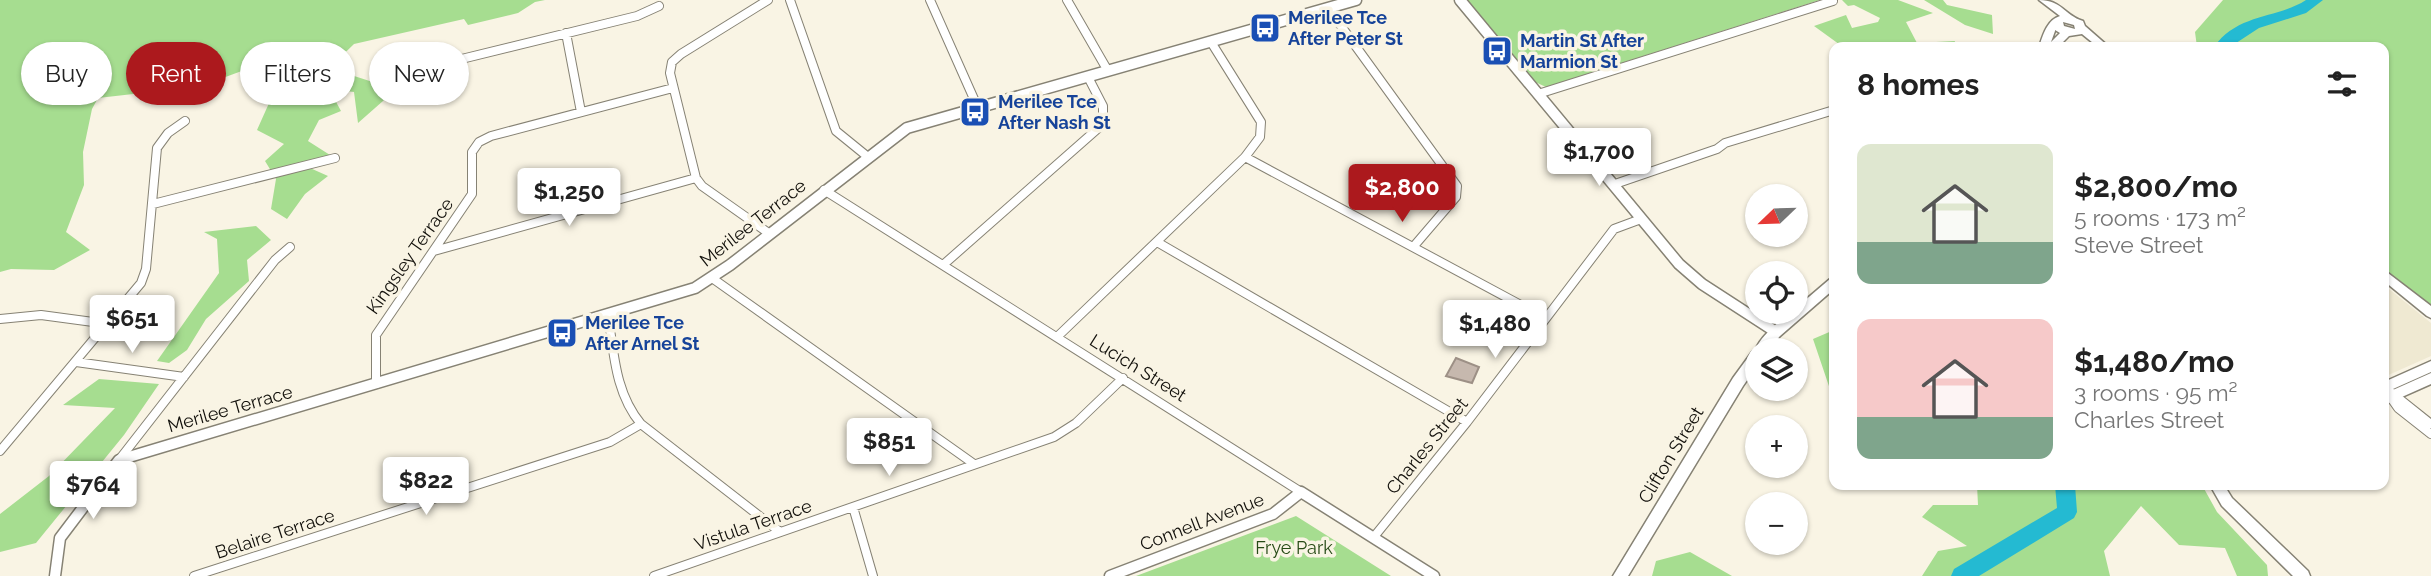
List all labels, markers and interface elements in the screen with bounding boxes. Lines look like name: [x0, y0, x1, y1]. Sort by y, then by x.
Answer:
place label: Merilee Tce After Peter St: [1288, 7, 1403, 49]
bus stop icon: Merilee Tce After Peter St: [1248, 11, 1282, 45]
place label: Martin St After Marmion St: [1520, 30, 1644, 72]
bus stop icon: Martin St After Marmion St: [1480, 34, 1514, 68]
chip: Buy: [21, 42, 112, 105]
chip: Rent: [126, 42, 226, 105]
chip: Filters: [240, 42, 355, 105]
chip: New: [369, 42, 469, 105]
icon: filters: [2323, 65, 2361, 103]
text: 8 homes: [1857, 67, 1979, 102]
place label: Merilee Tce After Nash St: [998, 91, 1111, 133]
bus stop icon: Merilee Tce After Nash St: [958, 95, 992, 129]
pin: $1,700: [1542, 128, 1656, 188]
text: $1,700: [1563, 137, 1635, 164]
pin: $2,800: [1345, 164, 1459, 224]
pin: $1,250: [512, 168, 626, 228]
text: $2,800/mo: [2074, 169, 2238, 204]
icon: home: [1913, 172, 1997, 256]
text: $2,800: [1364, 173, 1440, 200]
street label: Merilee Terrace: [695, 174, 810, 271]
text: $1,250: [533, 177, 605, 204]
north arrow: [1745, 184, 1808, 247]
map controls: [1745, 184, 1808, 555]
street label: Kingsley Terrace: [362, 193, 458, 318]
text: 5 rooms · 173 m²: [2074, 204, 2246, 231]
text: Steve Street: [2074, 231, 2203, 258]
button: locate: [1745, 261, 1808, 324]
pin: $651: [91, 296, 173, 355]
pin: $1,480: [1438, 300, 1552, 360]
text: $651: [106, 304, 158, 331]
text: $1,480: [1459, 309, 1531, 336]
place label: Merilee Tce After Arnel St: [585, 312, 699, 354]
bus stop icon: Merilee Tce After Arnel St: [545, 316, 579, 350]
street label: Lucich Street: [1086, 330, 1190, 406]
button: layers: [1745, 338, 1808, 401]
text: $1,480/mo: [2074, 344, 2234, 379]
icon: home: [1913, 347, 1997, 431]
text: 3 rooms · 95 m²: [2074, 379, 2237, 406]
street label: Merilee Terrace: [165, 381, 295, 436]
street label: Charles Street: [1381, 393, 1472, 498]
street label: Clifton Street: [1634, 403, 1708, 507]
text: Charles Street: [2074, 406, 2224, 433]
button: +: [1745, 415, 1808, 478]
pin: $851: [848, 419, 930, 478]
text: $851: [863, 427, 915, 454]
pin: $822: [385, 458, 467, 517]
pin: $764: [52, 462, 134, 521]
text: $822: [399, 466, 453, 493]
text: $764: [66, 470, 120, 497]
street label: Connell Avenue: [1137, 488, 1267, 555]
button: −: [1745, 492, 1808, 555]
street label: Vistula Terrace: [691, 494, 815, 554]
street label: Belaire Terrace: [213, 504, 338, 563]
park label: Frye Park: [1255, 537, 1333, 558]

